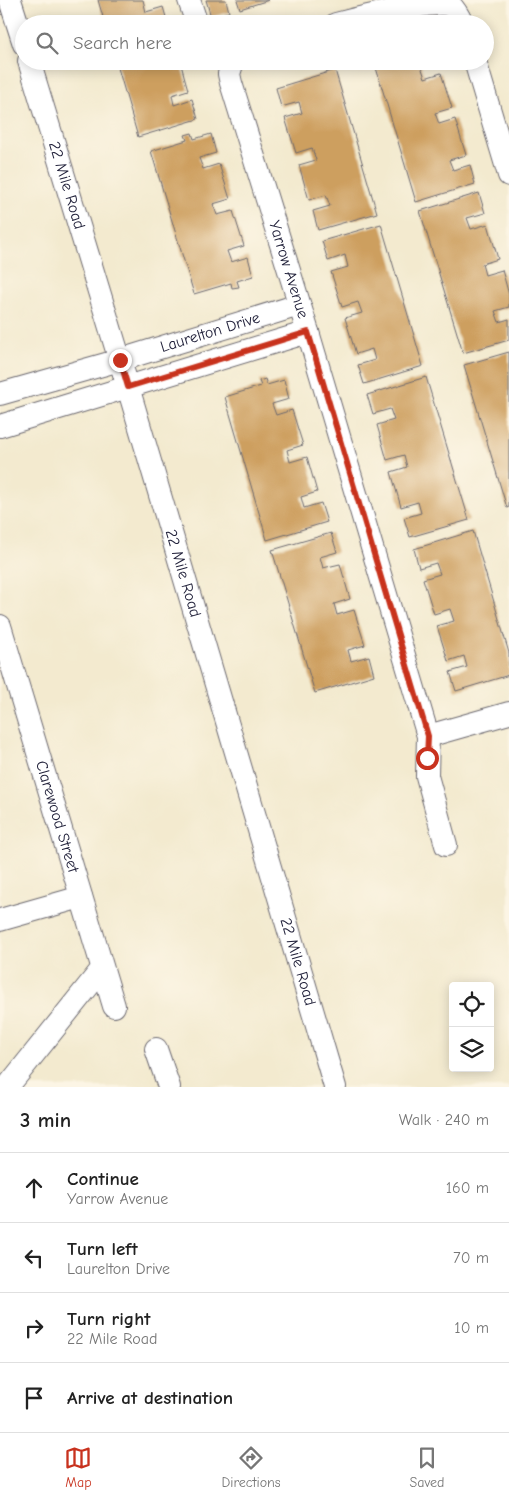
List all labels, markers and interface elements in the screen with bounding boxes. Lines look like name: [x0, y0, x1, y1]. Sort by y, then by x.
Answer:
search box: [15, 15, 494, 70]
icon: search: [33, 29, 61, 57]
text: Search here: [73, 32, 172, 54]
street label: 22 Mile Road: [45, 139, 89, 231]
street label: Yarrow Avenue: [265, 218, 312, 321]
street label: Laurelton Drive: [158, 309, 262, 356]
route end: [109, 349, 132, 372]
street label: 22 Mile Road: [162, 527, 205, 619]
route start: [416, 747, 439, 770]
street label: Clarewood Street: [32, 759, 83, 875]
street label: 22 Mile Road: [276, 916, 319, 1008]
map controls: [449, 982, 494, 1072]
button: locate: [449, 982, 494, 1027]
button: layers: [449, 1027, 494, 1072]
text: 3 min: [20, 1108, 71, 1132]
text: Walk · 240 m: [399, 1111, 489, 1129]
text: Continue: [67, 1168, 139, 1190]
icon: ahead: [20, 1174, 48, 1202]
text: 160 m: [446, 1179, 489, 1197]
text: Yarrow Avenue: [67, 1190, 168, 1208]
text: Turn left: [67, 1238, 138, 1260]
icon: left: [20, 1244, 48, 1272]
text: 70 m: [453, 1249, 489, 1267]
text: Laurelton Drive: [67, 1260, 170, 1278]
text: Turn right: [67, 1308, 151, 1330]
icon: right: [20, 1314, 48, 1342]
text: 10 m: [454, 1319, 489, 1337]
text: 22 Mile Road: [67, 1330, 158, 1348]
icon: arrive: [20, 1384, 48, 1412]
text: Arrive at destination: [67, 1387, 233, 1409]
tab: Map: [64, 1444, 92, 1491]
tab: Directions: [221, 1444, 281, 1491]
tab: Saved: [410, 1444, 445, 1491]

